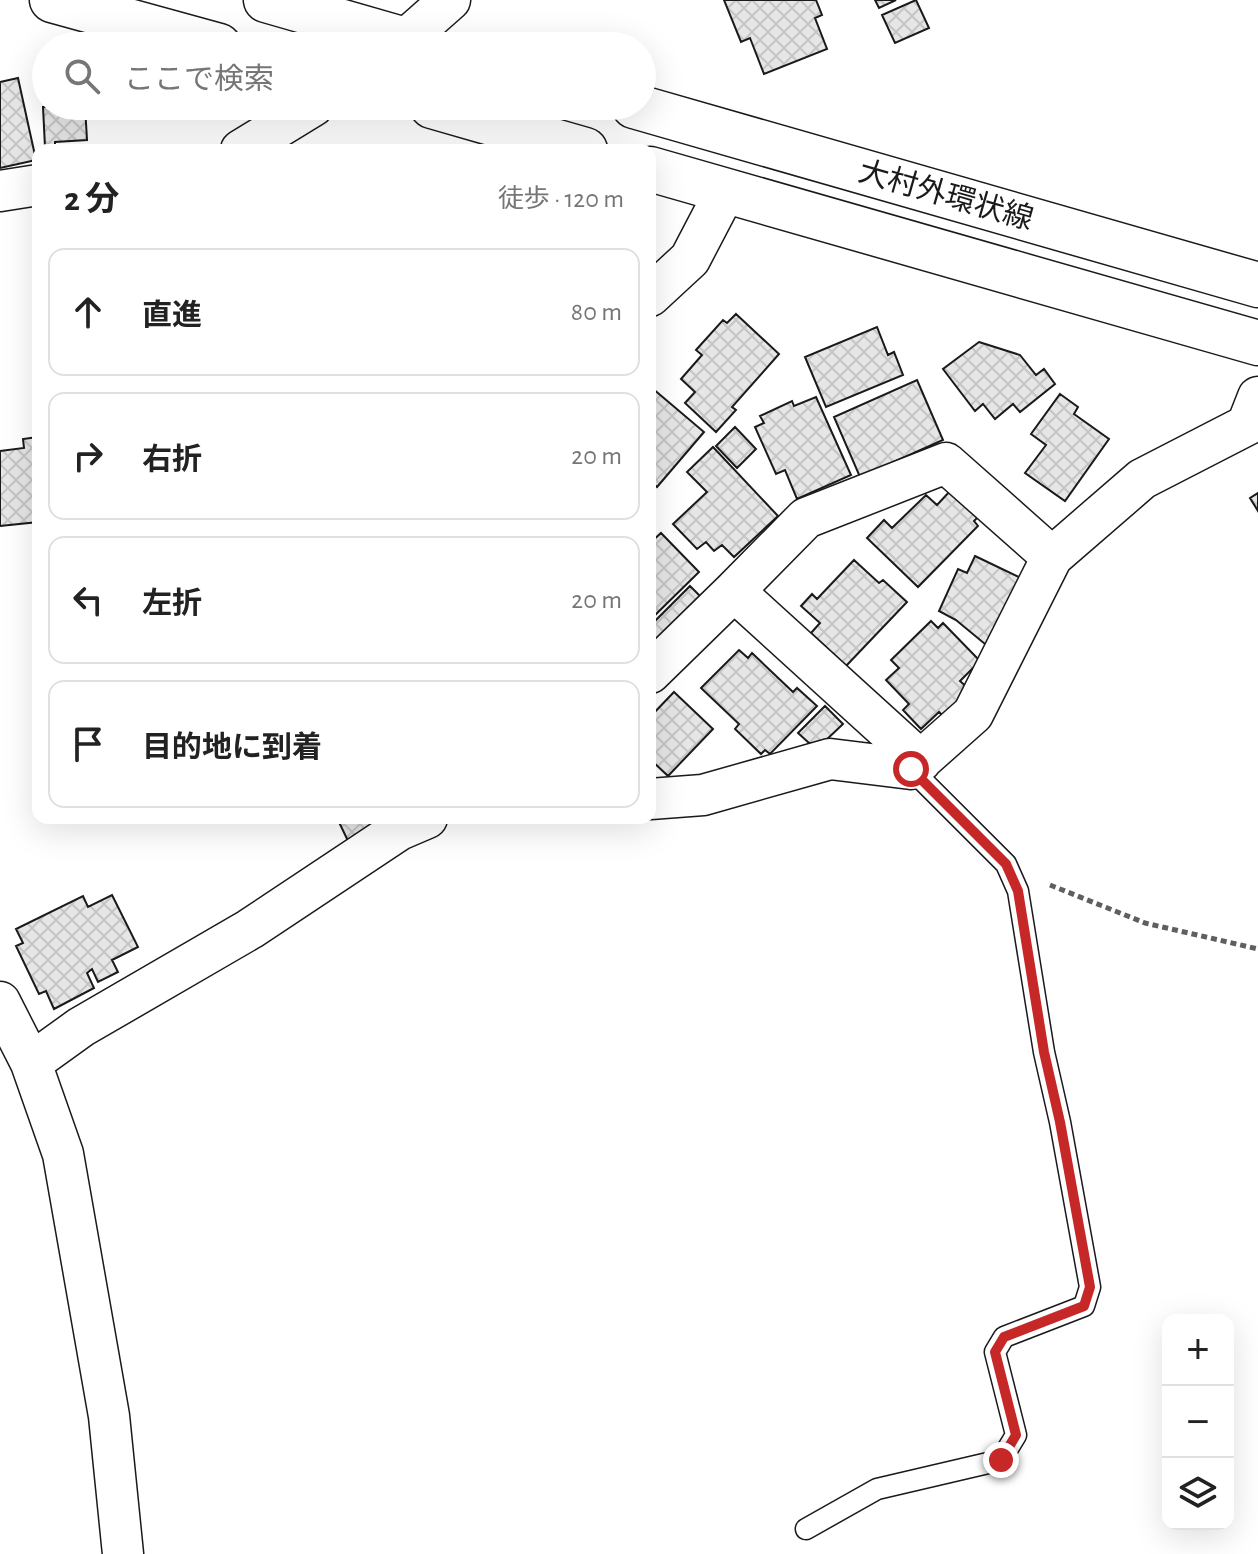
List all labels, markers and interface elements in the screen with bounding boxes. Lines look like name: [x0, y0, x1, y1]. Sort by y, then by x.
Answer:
search box: [32, 32, 656, 120]
icon: search: [60, 54, 104, 98]
text: ここで検索: [124, 65, 274, 95]
street label: 大村外環状線: [855, 155, 1037, 235]
text: 2 分: [64, 183, 119, 217]
text: 徒歩 · 120 m: [498, 186, 624, 212]
icon: ahead: [66, 290, 110, 334]
text: 80 m: [571, 299, 622, 325]
text: 直進: [142, 301, 202, 331]
icon: right: [66, 434, 110, 478]
text: 20 m: [571, 443, 622, 469]
text: 右折: [142, 445, 202, 475]
icon: left: [66, 578, 110, 622]
text: 20 m: [571, 587, 622, 613]
text: 左折: [142, 589, 202, 619]
icon: arrive: [66, 722, 110, 766]
text: 目的地に到着: [142, 733, 322, 763]
route start: [893, 751, 929, 787]
map controls: [1162, 1314, 1234, 1530]
button: +: [1162, 1314, 1234, 1386]
button: −: [1162, 1386, 1234, 1458]
route end: [983, 1442, 1019, 1478]
button: layers: [1162, 1458, 1234, 1530]

